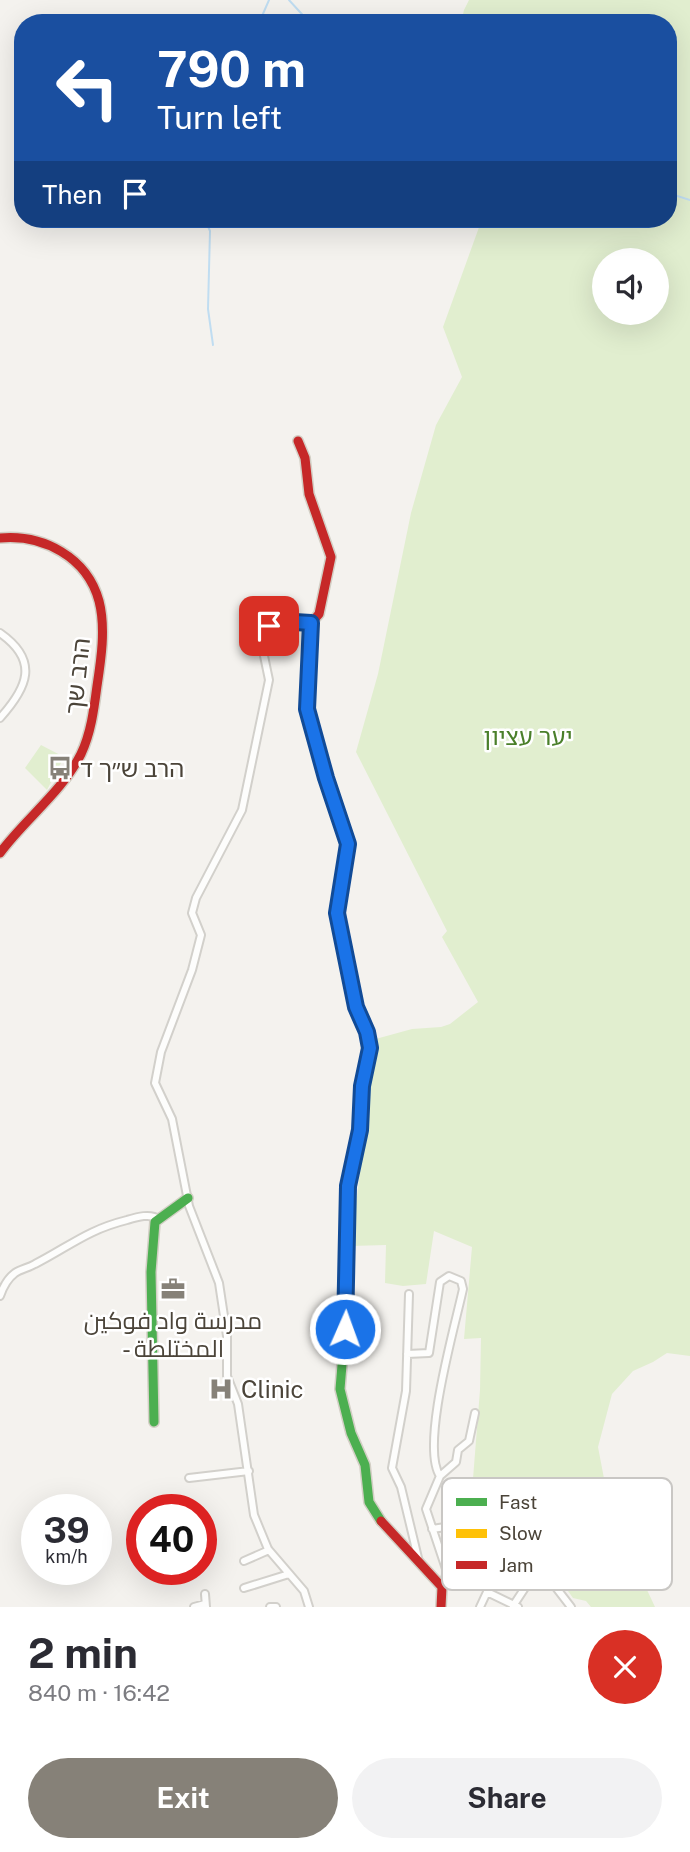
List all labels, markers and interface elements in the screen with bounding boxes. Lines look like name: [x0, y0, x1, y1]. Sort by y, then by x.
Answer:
text: 790 m: [157, 40, 306, 98]
icon: left: [42, 42, 133, 133]
text: Turn left: [157, 99, 282, 136]
icon: arrive: [116, 175, 154, 213]
text: Then: [42, 179, 102, 210]
map controls: [592, 248, 669, 325]
button: sound: [592, 248, 669, 325]
pin: [239, 596, 299, 656]
icon: arrive: [250, 607, 288, 645]
street label: הרב שך: [59, 636, 95, 716]
park label: יער עציון: [484, 722, 573, 750]
bus stop icon: הרב ש״ך ד: [46, 754, 74, 782]
place label: הרב ש״ך ד: [80, 754, 184, 782]
office icon: مدرسة واد فوكين - المختلطة: [159, 1275, 187, 1303]
position arrow: [308, 1292, 382, 1366]
place label: مدرسة واد فوكين - المختلطة: [84, 1306, 262, 1362]
hospital icon: Clinic: [207, 1375, 235, 1403]
place label: Clinic: [241, 1375, 304, 1403]
legend: [442, 1478, 672, 1590]
text: Fast: [499, 1491, 537, 1513]
speed limit sign: 40: [126, 1494, 217, 1585]
text: 39: [43, 1510, 90, 1551]
text: Slow: [499, 1522, 543, 1544]
text: km/h: [45, 1546, 88, 1567]
text: Jam: [499, 1554, 533, 1576]
text: 2 min: [28, 1628, 138, 1677]
button: close: [588, 1630, 662, 1704]
text: 840 m · 16:42: [28, 1679, 170, 1706]
button: Exit: [28, 1758, 338, 1838]
button: Share: [352, 1758, 662, 1838]

